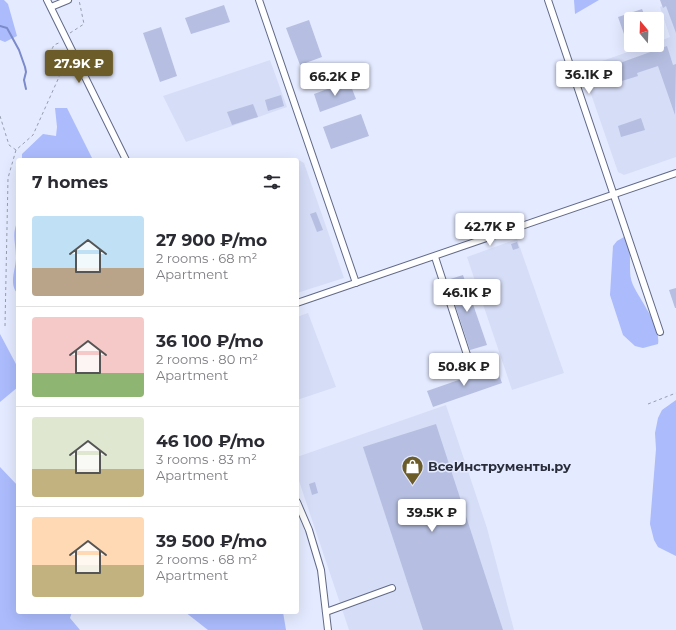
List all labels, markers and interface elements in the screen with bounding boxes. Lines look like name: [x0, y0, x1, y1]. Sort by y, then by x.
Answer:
north arrow: [624, 12, 664, 52]
map controls: [624, 12, 664, 52]
pin: 27.9K ₽: [42, 50, 116, 84]
text: 27.9K ₽: [54, 55, 104, 71]
pin: 36.1K ₽: [552, 61, 626, 95]
pin: 66.2K ₽: [298, 63, 372, 97]
text: 36.1K ₽: [565, 66, 613, 82]
text: 66.2K ₽: [309, 68, 361, 84]
icon: filters: [261, 171, 283, 193]
text: 7 homes: [32, 172, 108, 192]
pin: 42.7K ₽: [453, 213, 527, 247]
text: 42.7K ₽: [464, 218, 516, 234]
text: 27 900 ₽/mo: [156, 230, 267, 250]
icon: home: [64, 232, 112, 280]
text: 2 rooms · 68 m²: [156, 250, 257, 266]
text: Apartment: [156, 266, 228, 282]
pin: 46.1K ₽: [430, 279, 504, 313]
text: 46.1K ₽: [442, 284, 492, 300]
text: 36 100 ₽/mo: [156, 331, 263, 351]
icon: home: [64, 333, 112, 381]
text: 2 rooms · 80 m²: [156, 351, 258, 367]
pin: 50.8K ₽: [427, 353, 501, 387]
text: 50.8K ₽: [438, 358, 490, 374]
text: Apartment: [156, 367, 228, 383]
text: 46 100 ₽/mo: [156, 431, 265, 451]
icon: home: [64, 433, 112, 481]
text: 3 rooms · 83 m²: [156, 451, 257, 467]
shop icon: ВсеИнструменты.ру: [400, 453, 426, 486]
place label: ВсеИнструменты.ру: [428, 458, 571, 474]
text: Apartment: [156, 467, 228, 483]
pin: 39.5K ₽: [395, 499, 469, 533]
text: 39.5K ₽: [407, 504, 457, 520]
text: 39 500 ₽/mo: [156, 531, 267, 551]
icon: home: [64, 533, 112, 581]
text: 2 rooms · 68 m²: [156, 551, 257, 567]
text: Apartment: [156, 567, 228, 583]

